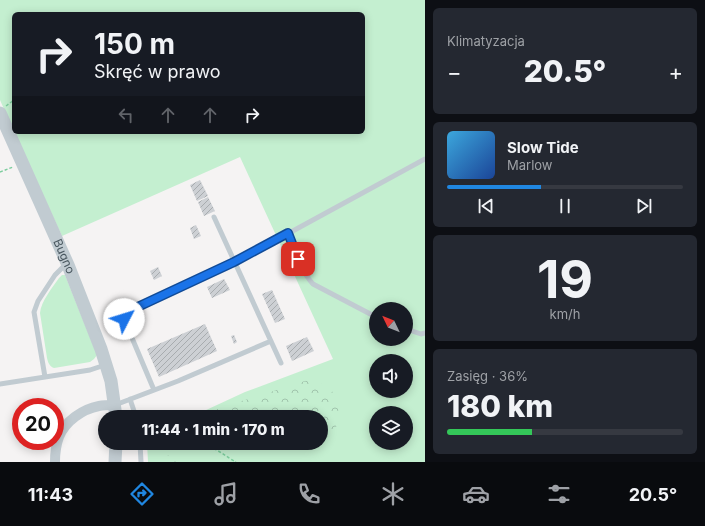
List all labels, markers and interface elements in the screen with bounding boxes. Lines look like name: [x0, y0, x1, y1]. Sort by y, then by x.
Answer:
text: 150 m: [94, 27, 175, 61]
icon: right: [28, 28, 80, 80]
text: Klimatyzacja: [447, 33, 525, 49]
text: 20.5°: [524, 53, 606, 89]
text: −: [447, 59, 462, 85]
text: +: [668, 59, 683, 85]
text: Skręć w prawo: [94, 61, 221, 82]
icon: left: [115, 104, 137, 126]
icon: ahead: [157, 104, 179, 126]
icon: ahead: [199, 104, 221, 126]
icon: right: [241, 104, 263, 126]
text: Slow Tide: [507, 138, 579, 157]
text: Marlow: [507, 157, 553, 173]
icon: previous: [475, 195, 497, 217]
icon: pause: [554, 195, 576, 217]
icon: next: [633, 195, 655, 217]
street label: Bugno: [50, 236, 79, 276]
pin: [281, 242, 315, 276]
icon: arrive: [287, 248, 309, 270]
text: 19: [537, 248, 593, 311]
position arrow: [103, 298, 145, 340]
north arrow: [369, 302, 413, 346]
map controls: [369, 302, 413, 450]
text: km/h: [550, 306, 580, 322]
button: sound: [369, 354, 413, 398]
text: Zasięg · 36%: [447, 368, 528, 384]
text: 180 km: [447, 388, 553, 424]
speed limit sign: 20: [12, 398, 64, 450]
button: layers: [369, 406, 413, 450]
text: 11:44 · 1 min · 170 m: [141, 420, 285, 439]
icon: directions: [128, 480, 156, 508]
icon: music: [212, 480, 240, 508]
icon: phone: [295, 480, 323, 508]
icon: climate: [379, 480, 407, 508]
icon: car: [462, 480, 490, 508]
icon: filters: [545, 480, 573, 508]
text: 11:43: [28, 484, 73, 505]
text: 20.5°: [629, 484, 677, 505]

